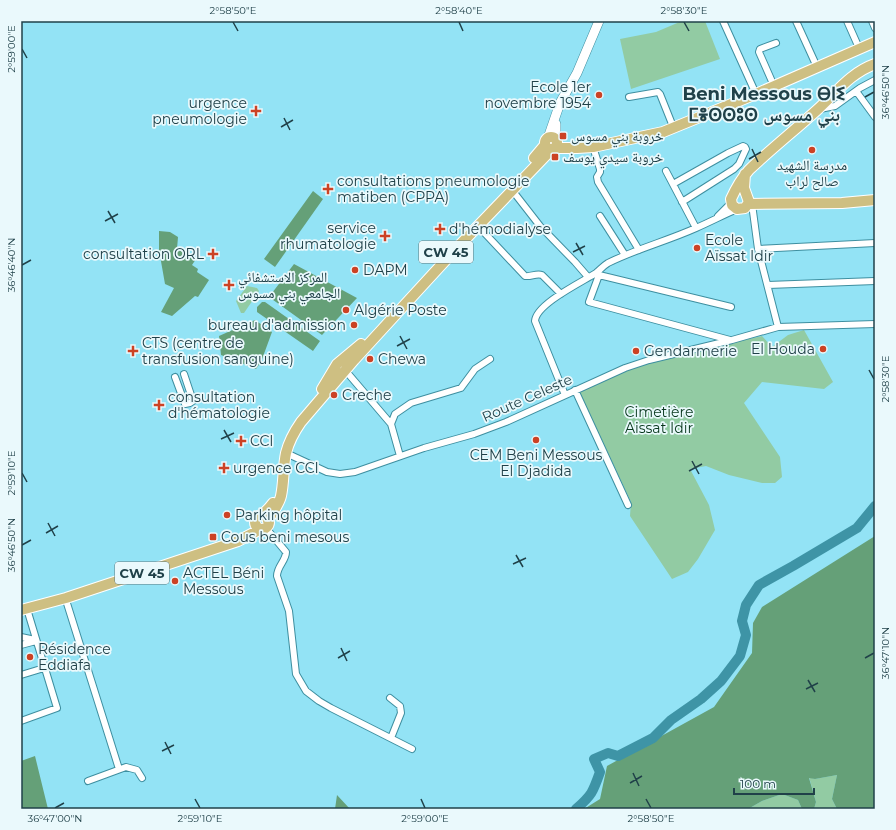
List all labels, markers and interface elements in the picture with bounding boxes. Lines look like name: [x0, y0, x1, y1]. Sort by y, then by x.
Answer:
text: 2°58'50"E: [210, 4, 257, 17]
text: 2°58'40"E: [435, 4, 483, 17]
text: 2°58'30"E: [661, 4, 708, 17]
text: 2°59'00"E: [5, 25, 18, 73]
text: 36°46'50"N: [879, 65, 892, 119]
place label: Ecole 1er novembre 1954: [484, 78, 592, 112]
district label: Beni Messous ⴱⵏⵉ ⵎⴻⵙⵙⵓⵙ بني مسوس: [682, 83, 846, 129]
marker: Ecole 1er novembre 1954: [594, 90, 604, 100]
place label: urgence pneumologie: [152, 94, 247, 128]
marker: urgence pneumologie: [250, 105, 262, 117]
place label: خروبة بني مسوس: [571, 127, 664, 148]
marker: خروبة بني مسوس: [558, 131, 568, 141]
marker: مدرسة الشهيد صالح لراب: [807, 145, 817, 155]
place label: خروبة سيدي يوسف: [563, 148, 663, 169]
marker: خروبة سيدي يوسف: [550, 152, 560, 162]
place label: مدرسة الشهيد صالح لراب: [777, 156, 847, 191]
place label: consultations pneumologie matiben (CPPA): [337, 172, 530, 206]
marker: consultations pneumologie matiben (CPPA): [322, 183, 334, 195]
place label: service rhumatologie: [280, 219, 376, 253]
place label: d'hémodialyse: [449, 220, 551, 238]
marker: d'hémodialyse: [434, 223, 446, 235]
marker: service rhumatologie: [379, 230, 391, 242]
place label: Ecole Aïssat Idir: [705, 231, 774, 265]
text: 36°46'40"N: [5, 238, 18, 292]
road number: CW 45: [419, 241, 473, 263]
marker: Ecole Aïssat Idir: [692, 243, 702, 253]
place label: consultation ORL: [83, 245, 205, 263]
marker: consultation ORL: [207, 248, 219, 260]
place label: DAPM: [363, 261, 408, 279]
marker: DAPM: [350, 265, 360, 275]
place label: المركز الاستشفائي الجامعي بني مسوس: [238, 268, 340, 305]
marker: المركز الاستشفائي الجامعي بني مسوس: [223, 279, 235, 291]
place label: Algérie Poste: [354, 301, 447, 319]
marker: Algérie Poste: [341, 305, 351, 315]
place label: bureau d'admission: [208, 316, 346, 334]
marker: bureau d'admission: [349, 320, 359, 330]
place label: CTS (centre de transfusion sanguine): [142, 334, 294, 368]
place label: El Houda: [751, 340, 815, 358]
place label: Gendarmerie: [644, 342, 737, 360]
marker: El Houda: [818, 344, 828, 354]
marker: CTS (centre de transfusion sanguine): [127, 345, 139, 357]
marker: Gendarmerie: [631, 346, 641, 356]
place label: Chewa: [378, 350, 426, 368]
marker: Chewa: [365, 354, 375, 364]
text: 2°58'30"E: [879, 355, 892, 402]
street label: Route Celeste: [479, 370, 575, 426]
place label: Creche: [342, 386, 392, 404]
place label: consultation d'hématologie: [168, 388, 270, 422]
marker: Creche: [329, 390, 339, 400]
marker: consultation d'hématologie: [153, 399, 165, 411]
park label: Cimetière Aissat Idir: [625, 403, 693, 437]
place label: CCI: [250, 432, 274, 450]
marker: CCI: [235, 435, 247, 447]
marker: CEM Beni Messous El Djadida: [531, 435, 541, 445]
place label: CEM Beni Messous El Djadida: [470, 446, 603, 480]
text: 2°59'10"E: [5, 450, 18, 496]
place label: urgence CCI: [233, 459, 319, 477]
marker: urgence CCI: [218, 462, 230, 474]
place label: Parking hôpital: [235, 506, 342, 524]
marker: Parking hôpital: [222, 510, 232, 520]
text: 36°46'50"N: [5, 518, 18, 572]
place label: Cous beni mesous: [221, 528, 349, 546]
marker: Cous beni mesous: [208, 532, 218, 542]
road number: CW 45: [115, 562, 169, 584]
place label: ACTEL Béni Messous: [183, 564, 264, 598]
marker: ACTEL Béni Messous: [170, 576, 180, 586]
text: 36°47'10"N: [879, 627, 892, 679]
place label: Résidence Eddiafa: [38, 640, 111, 674]
marker: Résidence Eddiafa: [25, 652, 35, 662]
scale bar: [734, 770, 814, 796]
text: 100 m: [740, 776, 776, 791]
text: 36°47'00"N: [28, 812, 82, 825]
text: 2°59'10"E: [178, 812, 223, 825]
text: 2°59'00"E: [401, 812, 449, 825]
text: 2°58'50"E: [628, 812, 675, 825]

